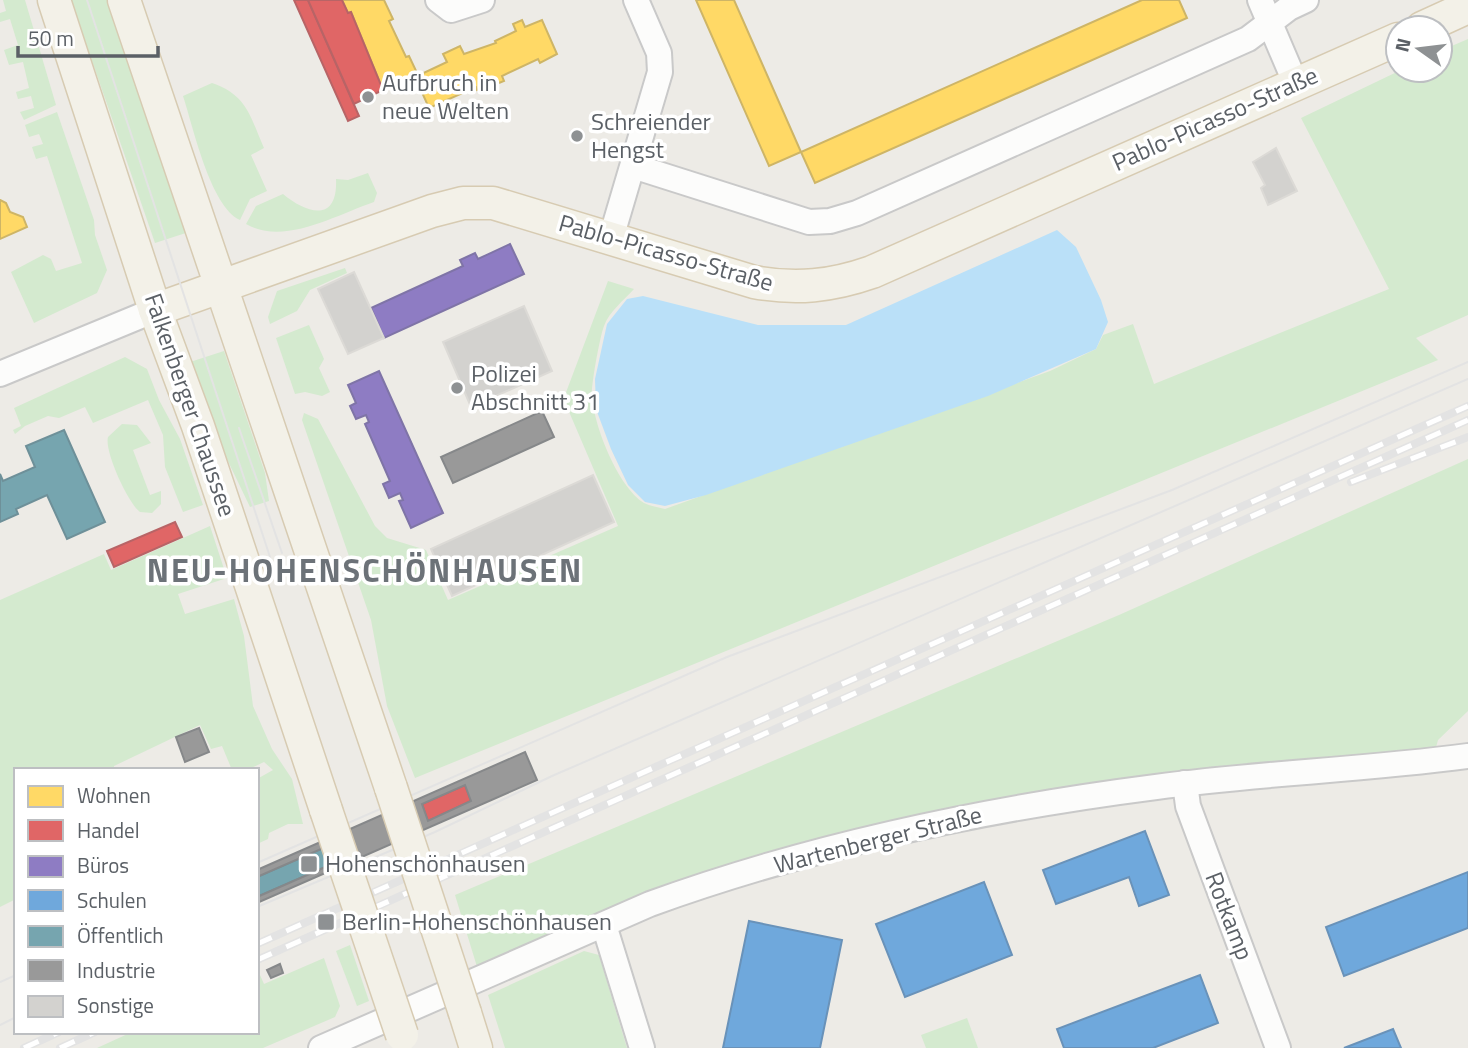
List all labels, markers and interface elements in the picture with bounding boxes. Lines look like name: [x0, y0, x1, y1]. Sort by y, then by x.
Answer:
scale bar: [18, 14, 158, 58]
north arrow: [1384, 14, 1454, 84]
text: 50 m: [28, 22, 74, 54]
text: N: [1386, 35, 1418, 55]
street label: Pablo-Picasso-Straße: [1106, 57, 1323, 180]
place label: Aufbruch in neue Welten: [382, 64, 509, 128]
marker: Aufbruch in neue Welten: [360, 89, 376, 105]
place label: Schreiender Hengst: [591, 103, 711, 167]
marker: Schreiender Hengst: [569, 128, 585, 144]
street label: Pablo-Picasso-Straße: [555, 204, 778, 300]
street label: Falkenberger Chaussee: [136, 288, 246, 521]
place label: Polizei Abschnitt 31: [471, 355, 600, 419]
marker: Polizei Abschnitt 31: [449, 380, 465, 396]
district label: NEU-HOHENSCHÖNHAUSEN: [147, 546, 583, 594]
legend: [14, 768, 259, 1034]
text: Wohnen: [77, 779, 151, 811]
street label: Wartenberger Straße: [770, 796, 985, 882]
text: Handel: [77, 814, 140, 846]
place label: Hohenschönhausen: [325, 845, 526, 881]
text: Büros: [77, 849, 129, 881]
marker: Hohenschönhausen: [299, 854, 319, 874]
street label: Rotkamp: [1197, 866, 1263, 965]
text: Schulen: [77, 884, 147, 916]
place label: Berlin-Hohenschönhausen: [342, 903, 612, 939]
marker: Berlin-Hohenschönhausen: [316, 912, 336, 932]
text: Öffentlich: [77, 919, 164, 951]
text: Industrie: [77, 954, 155, 986]
text: Sonstige: [77, 989, 154, 1021]

